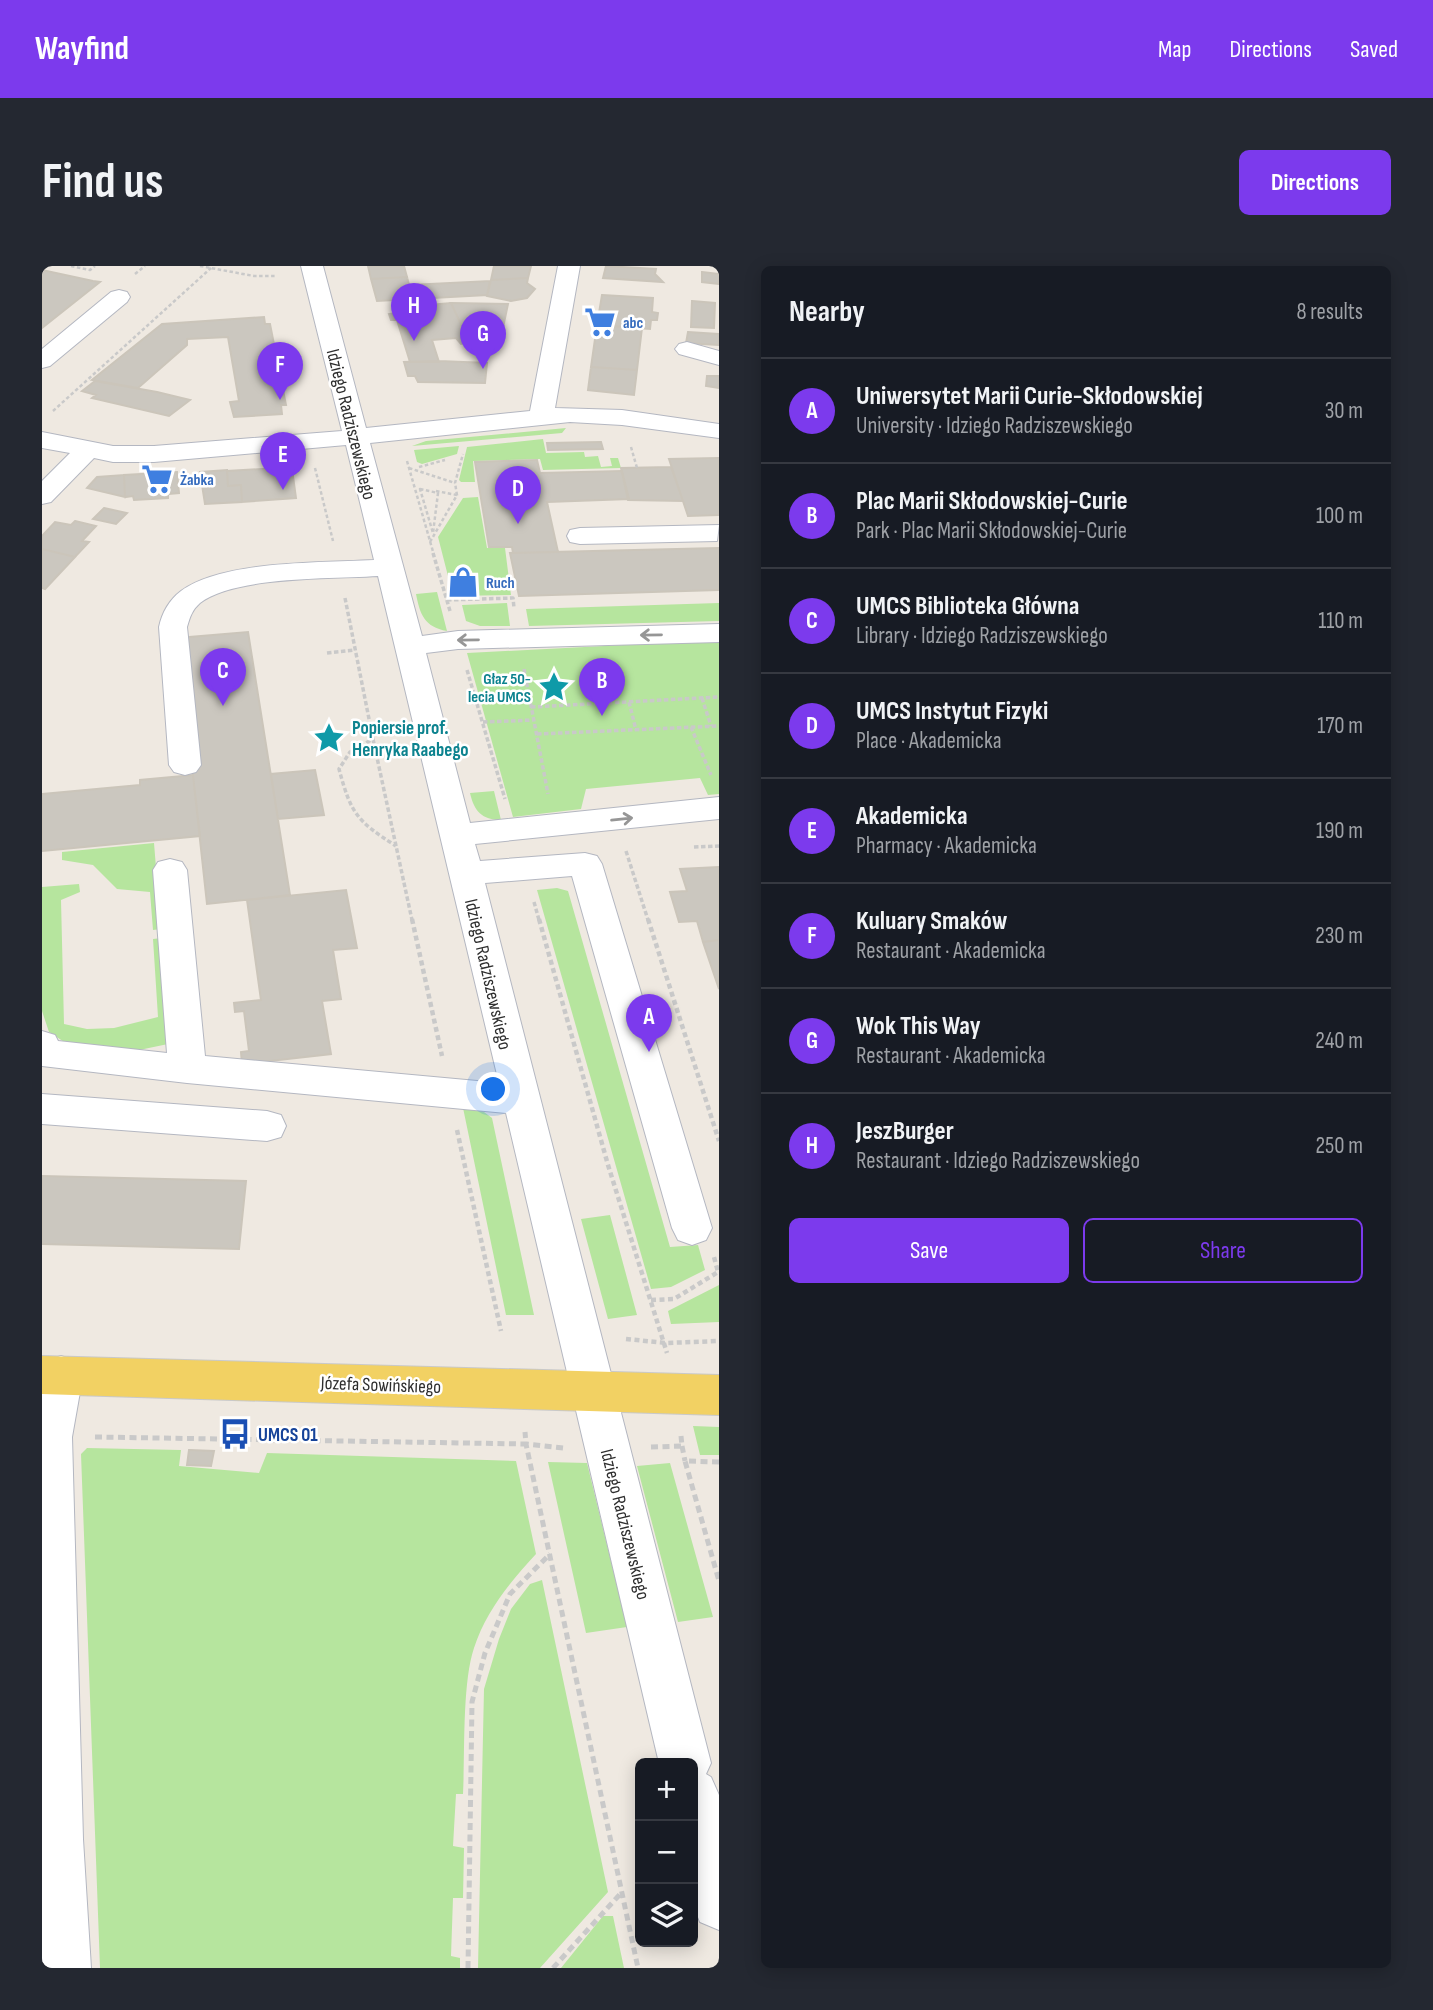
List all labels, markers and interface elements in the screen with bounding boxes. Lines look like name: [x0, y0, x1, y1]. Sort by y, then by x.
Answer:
text: Wayfind: [35, 29, 129, 69]
text: Map: [1158, 35, 1191, 64]
text: Directions: [1229, 35, 1312, 64]
text: Saved: [1350, 35, 1398, 64]
button: Directions: [1239, 150, 1391, 215]
text: Find us: [42, 153, 164, 212]
pin: H: [391, 283, 437, 341]
text: Nearby: [789, 294, 865, 330]
text: 8 results: [1297, 298, 1363, 326]
supermarket icon: abc: [583, 305, 617, 339]
pin: G: [460, 311, 506, 369]
place label: abc: [623, 314, 643, 333]
pin: F: [257, 342, 303, 400]
street label: Idziego Radziszewskiego: [321, 347, 380, 502]
text: Uniwersytet Marii Curie-Skłodowskiej: [856, 381, 1203, 412]
text: A: [807, 397, 817, 425]
text: 30 m: [1325, 397, 1363, 425]
text: University · Idziego Radziszewskiego: [856, 412, 1133, 440]
pin: E: [260, 432, 306, 490]
supermarket icon: Żabka: [140, 462, 174, 496]
pin: D: [495, 466, 541, 524]
place label: Żabka: [180, 471, 214, 490]
text: Plac Marii Skłodowskiej-Curie: [856, 486, 1128, 517]
text: B: [807, 502, 817, 530]
text: 100 m: [1316, 502, 1363, 530]
text: Park · Plac Marii Skłodowskiej-Curie: [856, 517, 1127, 545]
shop icon: Ruch: [446, 565, 480, 599]
place label: Ruch: [486, 574, 515, 593]
text: UMCS Biblioteka Główna: [856, 591, 1080, 622]
text: C: [806, 607, 818, 635]
text: 110 m: [1318, 607, 1363, 635]
text: Library · Idziego Radziszewskiego: [856, 622, 1108, 650]
one-way arrow: [640, 628, 663, 642]
one-way arrow: [457, 633, 480, 646]
pin: C: [200, 648, 246, 706]
pin: B: [579, 658, 625, 716]
place label: Głaz 50- lecia UMCS: [468, 670, 531, 707]
place icon: Głaz 50- lecia UMCS: [537, 670, 571, 704]
text: UMCS Instytut Fizyki: [856, 696, 1048, 727]
text: D: [806, 712, 818, 740]
text: 170 m: [1317, 712, 1363, 740]
place label: Popiersie prof. Henryka Raabego: [352, 717, 469, 762]
place icon: Popiersie prof. Henryka Raabego: [312, 721, 346, 755]
text: Place · Akademicka: [856, 727, 1002, 755]
text: Akademicka: [856, 801, 968, 832]
one-way arrow: [610, 812, 633, 825]
text: E: [807, 817, 817, 845]
text: 190 m: [1316, 817, 1363, 845]
text: Pharmacy · Akademicka: [856, 832, 1037, 860]
street label: Idziego Radziszewskiego: [459, 897, 516, 1052]
text: Kuluary Smaków: [856, 906, 1007, 937]
text: F: [807, 922, 817, 950]
text: 230 m: [1315, 922, 1363, 950]
text: Restaurant · Akademicka: [856, 937, 1046, 965]
pin: A: [626, 994, 672, 1052]
text: Wok This Way: [856, 1011, 981, 1042]
text: G: [806, 1027, 818, 1055]
text: 240 m: [1315, 1027, 1363, 1055]
text: Restaurant · Akademicka: [856, 1042, 1046, 1070]
your location: [476, 1072, 510, 1106]
text: JeszBurger: [856, 1116, 954, 1147]
text: H: [806, 1132, 818, 1160]
text: 250 m: [1316, 1132, 1363, 1160]
text: Restaurant · Idziego Radziszewskiego: [856, 1147, 1140, 1175]
button: Save: [789, 1218, 1069, 1283]
button: Share: [1083, 1218, 1363, 1283]
street label: Józefa Sowińskiego: [319, 1372, 441, 1399]
bus stop icon: UMCS 01: [218, 1417, 252, 1451]
place label: UMCS 01: [258, 1424, 318, 1447]
street label: Idziego Radziszewskiego: [595, 1447, 654, 1602]
map controls: [635, 1758, 698, 1947]
button: +: [635, 1758, 698, 1821]
button: −: [635, 1821, 698, 1884]
button: layers: [635, 1884, 698, 1947]

